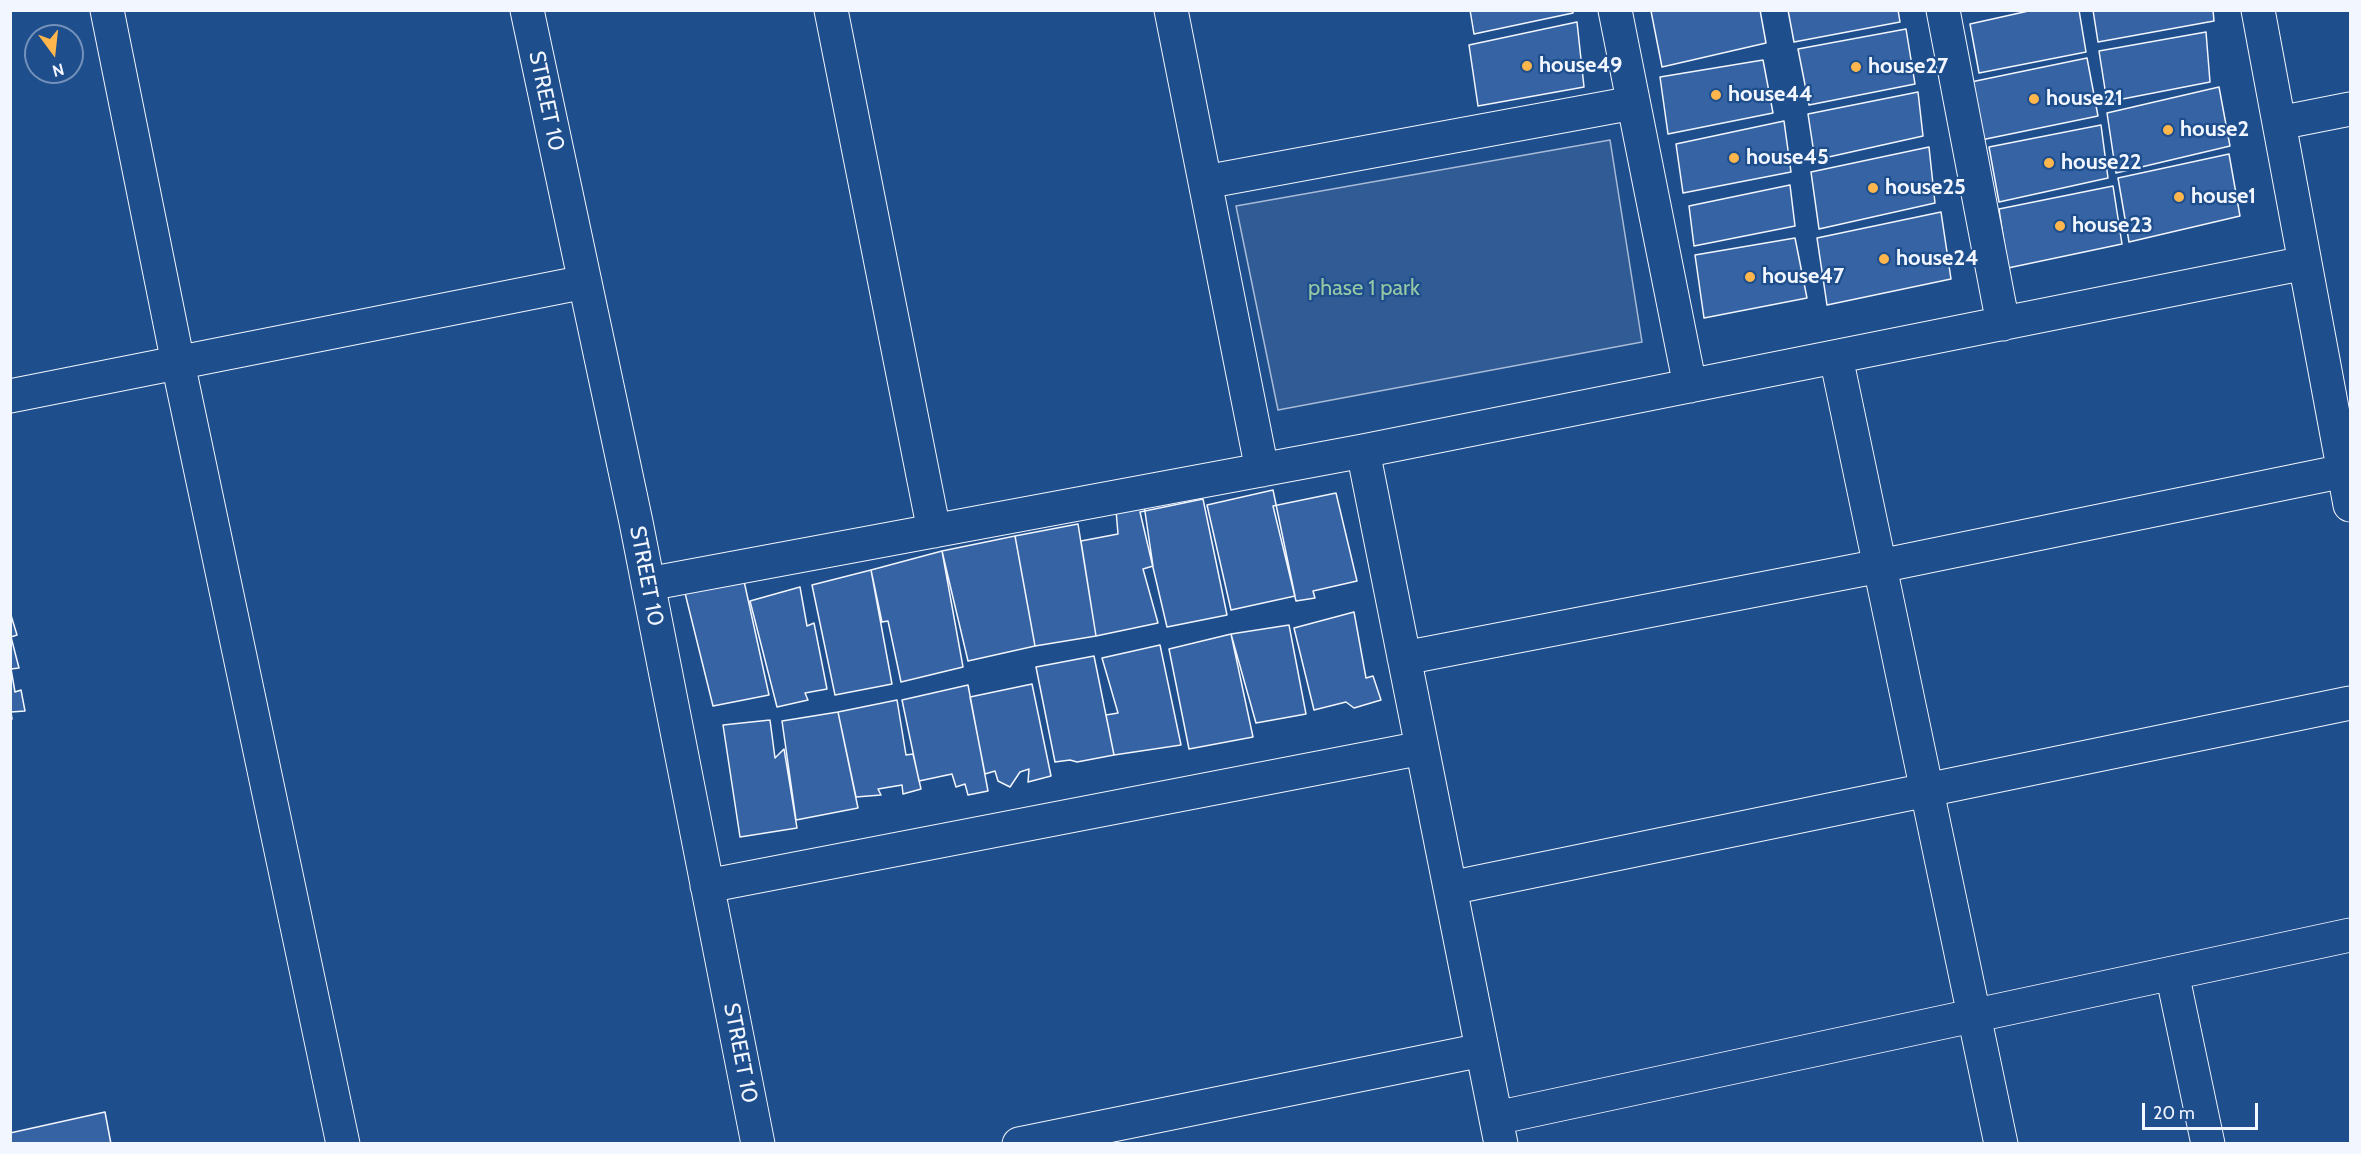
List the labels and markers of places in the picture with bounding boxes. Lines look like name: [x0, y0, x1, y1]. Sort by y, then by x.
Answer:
place label: house49: [1539, 53, 1622, 79]
place label: house27: [1868, 54, 1948, 80]
marker: house49: [1520, 59, 1534, 73]
marker: house27: [1849, 60, 1863, 74]
place label: house44: [1728, 82, 1813, 108]
place label: house21: [2046, 86, 2123, 112]
marker: house44: [1709, 88, 1723, 102]
marker: house21: [2027, 92, 2041, 106]
place label: house2: [2180, 117, 2249, 143]
marker: house2: [2161, 123, 2175, 137]
place label: house45: [1746, 145, 1829, 171]
place label: house22: [2061, 150, 2142, 176]
marker: house45: [1727, 151, 1741, 165]
marker: house22: [2042, 156, 2056, 170]
place label: house25: [1885, 175, 1966, 201]
marker: house25: [1866, 181, 1880, 195]
place label: house1: [2191, 184, 2256, 210]
marker: house1: [2172, 190, 2186, 204]
place label: house23: [2072, 213, 2153, 239]
marker: house23: [2053, 219, 2067, 233]
place label: house24: [1896, 246, 1979, 272]
marker: house24: [1877, 252, 1891, 266]
place label: house47: [1762, 264, 1844, 290]
marker: house47: [1743, 270, 1757, 284]

